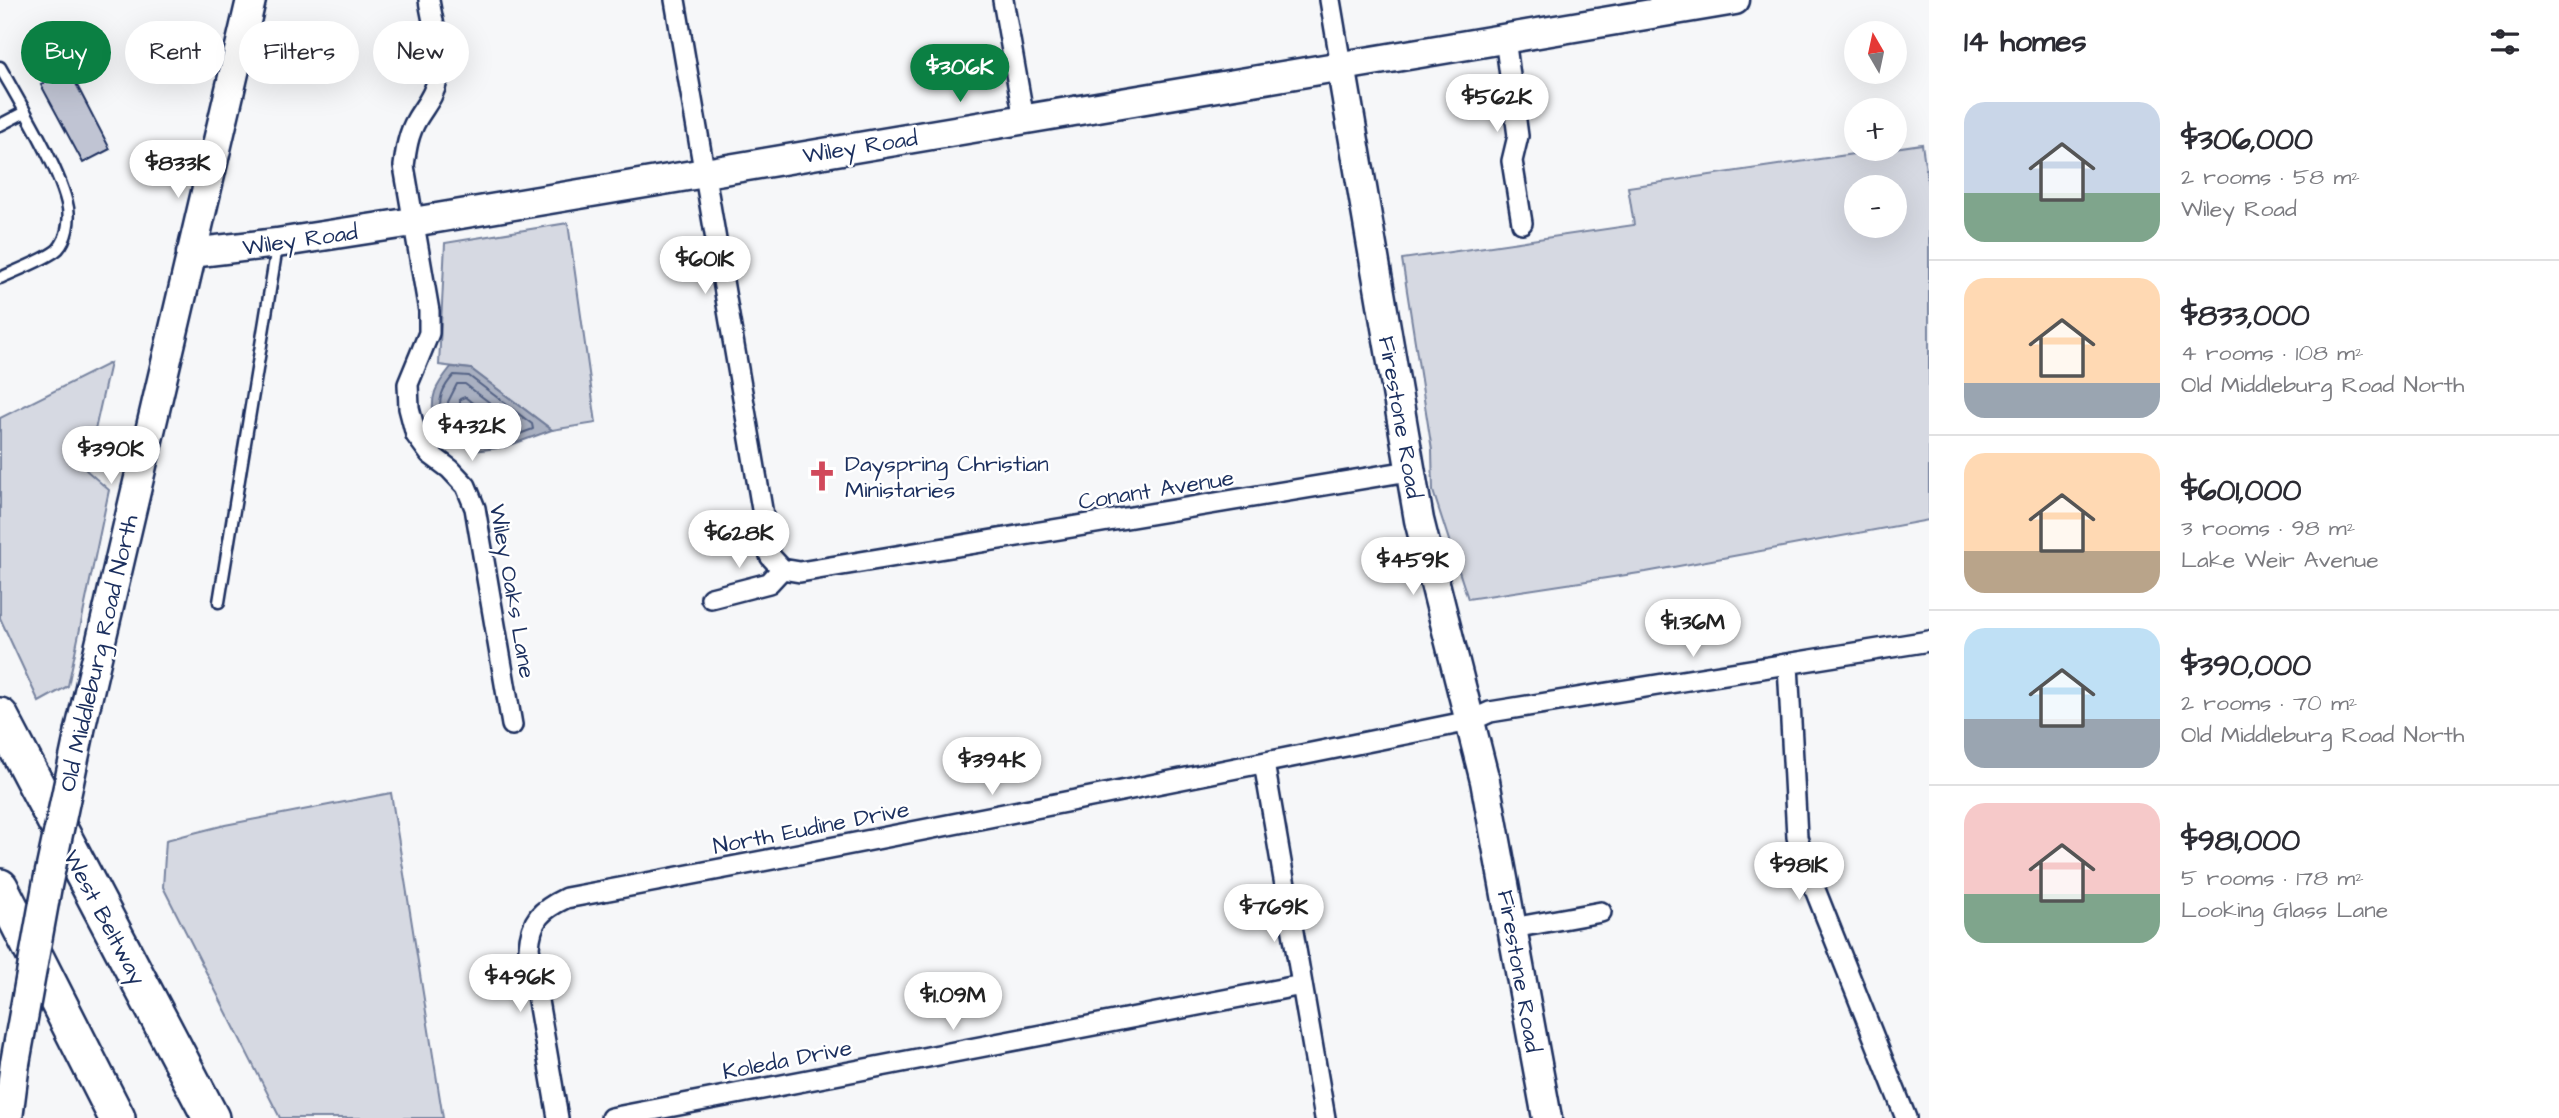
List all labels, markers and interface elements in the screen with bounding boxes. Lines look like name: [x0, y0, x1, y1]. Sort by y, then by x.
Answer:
chip: Buy: [21, 21, 111, 84]
chip: Rent: [125, 21, 225, 84]
chip: Filters: [239, 21, 359, 84]
chip: New: [373, 21, 469, 84]
north arrow: [1844, 21, 1908, 84]
map controls: [1844, 21, 1907, 238]
text: 14 homes: [1964, 21, 2087, 63]
icon: filters: [2486, 23, 2524, 61]
pin: $306K: [911, 44, 1009, 104]
text: $306K: [926, 51, 994, 83]
pin: $562K: [1448, 74, 1546, 134]
text: $562K: [1462, 81, 1532, 113]
button: +: [1844, 98, 1907, 161]
text: $306,000: [2181, 119, 2313, 161]
street label: Wiley Road: [800, 122, 920, 173]
icon: home: [2020, 130, 2104, 214]
pin: $833K: [129, 140, 227, 200]
text: $833K: [145, 147, 211, 179]
text: 2 rooms · 58 m²: [2181, 161, 2360, 193]
button: −: [1844, 175, 1907, 238]
text: Wiley Road: [2181, 193, 2297, 225]
street label: Wiley Road: [241, 216, 360, 265]
pin: $601K: [656, 236, 754, 296]
text: $601K: [676, 243, 734, 275]
text: $833,000: [2181, 295, 2310, 337]
icon: home: [2020, 306, 2104, 390]
street label: Firestone Road: [1370, 333, 1430, 501]
text: 4 rooms · 108 m²: [2181, 337, 2364, 369]
text: Old Middleburg Road North: [2181, 369, 2464, 401]
pin: $432K: [423, 404, 521, 463]
text: $432K: [438, 410, 506, 442]
pin: $390K: [62, 426, 160, 486]
text: $390K: [78, 433, 144, 465]
place label: Dayspring Christian Ministaries: [845, 448, 1049, 506]
church icon: Dayspring Christian Ministaries: [805, 459, 839, 493]
street label: Conant Avenue: [1076, 462, 1236, 518]
text: $601,000: [2181, 470, 2301, 512]
icon: home: [2020, 481, 2104, 565]
street label: Wiley Oaks Lane: [480, 501, 543, 681]
pin: $628K: [690, 510, 788, 570]
street label: Old Middleburg Road North: [52, 511, 148, 795]
text: 3 rooms · 98 m²: [2181, 512, 2355, 544]
text: $628K: [704, 517, 774, 549]
pin: $459K: [1364, 538, 1462, 597]
text: $459K: [1377, 544, 1449, 576]
text: Lake Weir Avenue: [2181, 544, 2379, 576]
pin: $1.36M: [1636, 600, 1750, 659]
text: $1.36M: [1661, 606, 1725, 638]
text: $390,000: [2181, 645, 2311, 687]
icon: home: [2020, 656, 2104, 740]
text: 2 rooms · 70 m²: [2181, 687, 2357, 719]
text: Old Middleburg Road North: [2181, 719, 2464, 751]
pin: $394K: [943, 738, 1041, 797]
text: $394K: [958, 744, 1026, 776]
street label: North Eudine Drive: [710, 793, 912, 863]
text: $981,000: [2181, 820, 2300, 862]
icon: home: [2020, 831, 2104, 915]
pin: $981K: [1750, 842, 1848, 902]
street label: West Beltway: [54, 844, 153, 991]
text: $981K: [1770, 849, 1828, 881]
text: 5 rooms · 178 m²: [2181, 862, 2364, 894]
pin: $769K: [1225, 884, 1323, 944]
street label: Firestone Road: [1489, 887, 1549, 1055]
text: $769K: [1240, 891, 1308, 923]
text: Looking Glass Lane: [2181, 894, 2388, 926]
pin: $496K: [471, 954, 569, 1014]
text: $496K: [485, 961, 555, 993]
pin: $1.09M: [896, 972, 1010, 1032]
text: $1.09M: [920, 979, 986, 1011]
street label: Koleda Drive: [720, 1032, 855, 1088]

